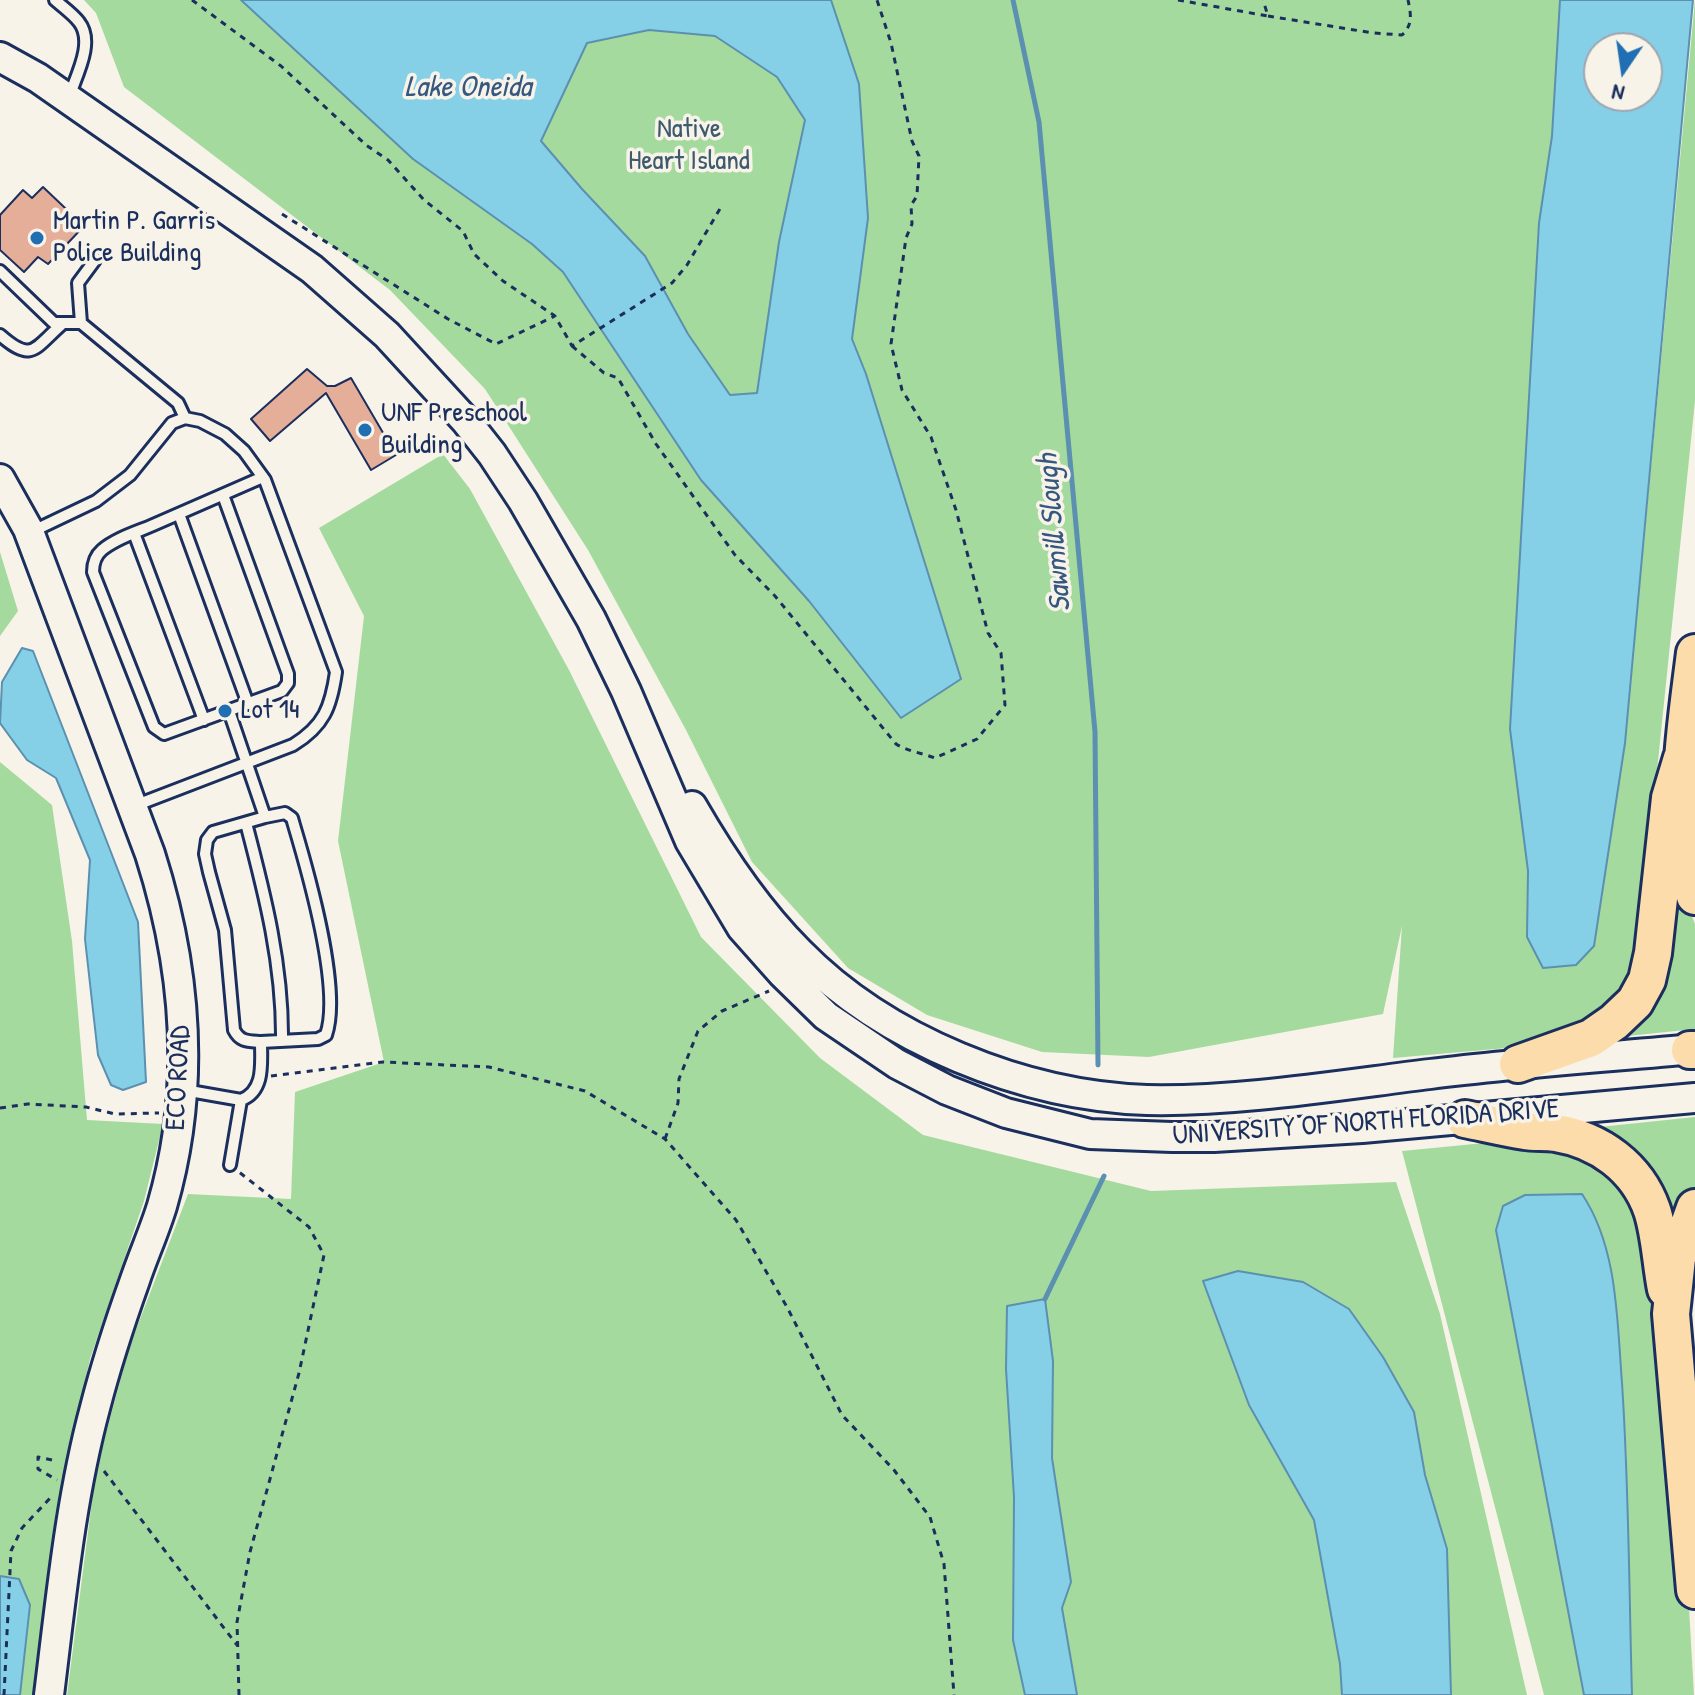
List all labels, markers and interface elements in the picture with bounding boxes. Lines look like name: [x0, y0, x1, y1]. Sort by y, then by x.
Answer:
north arrow: [1583, 32, 1663, 112]
water label: Lake Oneida: [405, 70, 531, 106]
text: N: [1609, 78, 1627, 109]
park label: Native Heart Island: [628, 113, 750, 179]
place label: Martin P. Garris Police Building: [53, 205, 215, 271]
marker: Martin P. Garris Police Building: [28, 229, 46, 247]
place label: UNF Preschool Building: [381, 397, 527, 463]
marker: UNF Preschool Building: [356, 421, 374, 439]
water label: Sawmill Slough: [1030, 453, 1080, 613]
place label: Lot 14: [241, 694, 299, 728]
marker: Lot 14: [216, 702, 234, 720]
street label: ECO ROAD: [159, 1025, 199, 1131]
street label: UNIVERSITY OF NORTH FLORIDA DRIVE: [1172, 1093, 1560, 1153]

